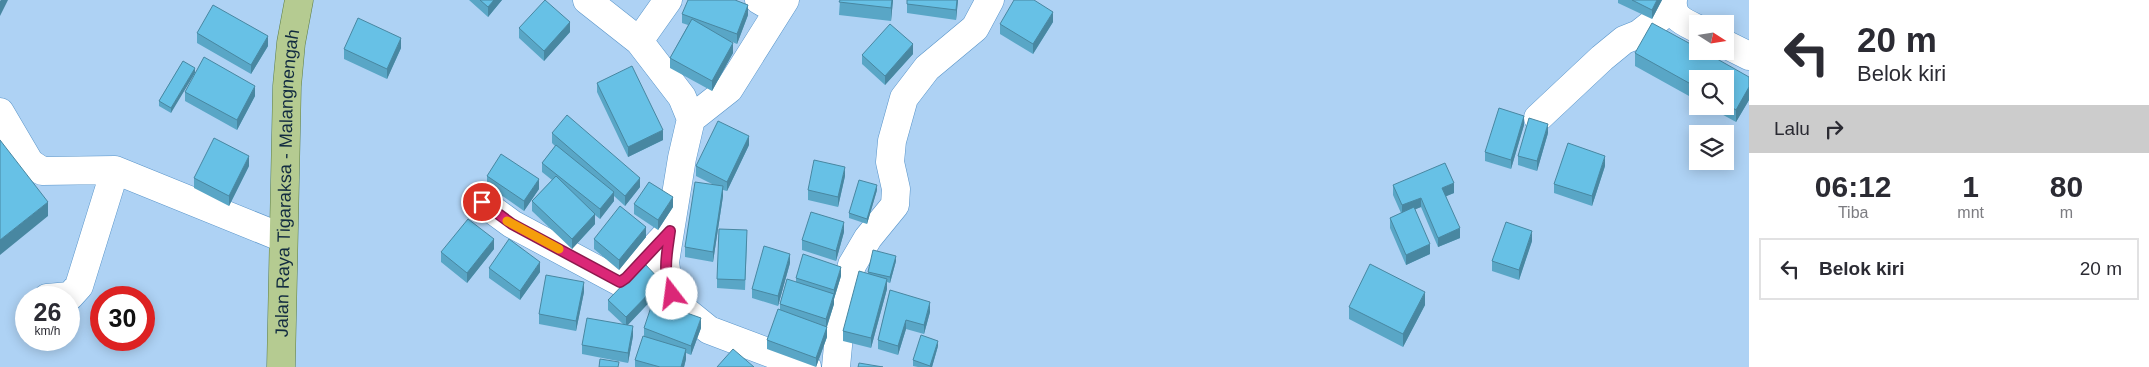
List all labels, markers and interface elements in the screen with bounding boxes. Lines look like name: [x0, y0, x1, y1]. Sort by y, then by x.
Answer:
north arrow: [1689, 15, 1734, 60]
map controls: [1689, 15, 1734, 170]
icon: left: [1774, 20, 1839, 85]
text: 20 m: [1857, 20, 1937, 59]
street label: Jalan Raya Tigaraksa - Malangnengah: [272, 27, 303, 337]
text: Belok kiri: [1857, 61, 1946, 86]
button: search: [1689, 70, 1734, 115]
icon: right: [1820, 115, 1848, 143]
text: Lalu: [1774, 118, 1810, 139]
button: layers: [1689, 125, 1734, 170]
text: 06:12: [1815, 170, 1892, 203]
text: 1: [1962, 170, 1979, 203]
text: 80: [2050, 170, 2083, 203]
pin: [461, 181, 503, 223]
icon: arrive: [468, 188, 496, 216]
text: Tiba: [1838, 204, 1868, 221]
text: mnt: [1957, 204, 1984, 221]
text: m: [2060, 204, 2073, 221]
icon: left: [1776, 255, 1804, 283]
text: Belok kiri: [1819, 258, 1905, 279]
text: 20 m: [2080, 258, 2122, 279]
position arrow: [645, 267, 697, 319]
speed limit sign: 30: [90, 286, 155, 351]
text: 26: [34, 298, 61, 326]
text: km/h: [34, 324, 61, 338]

